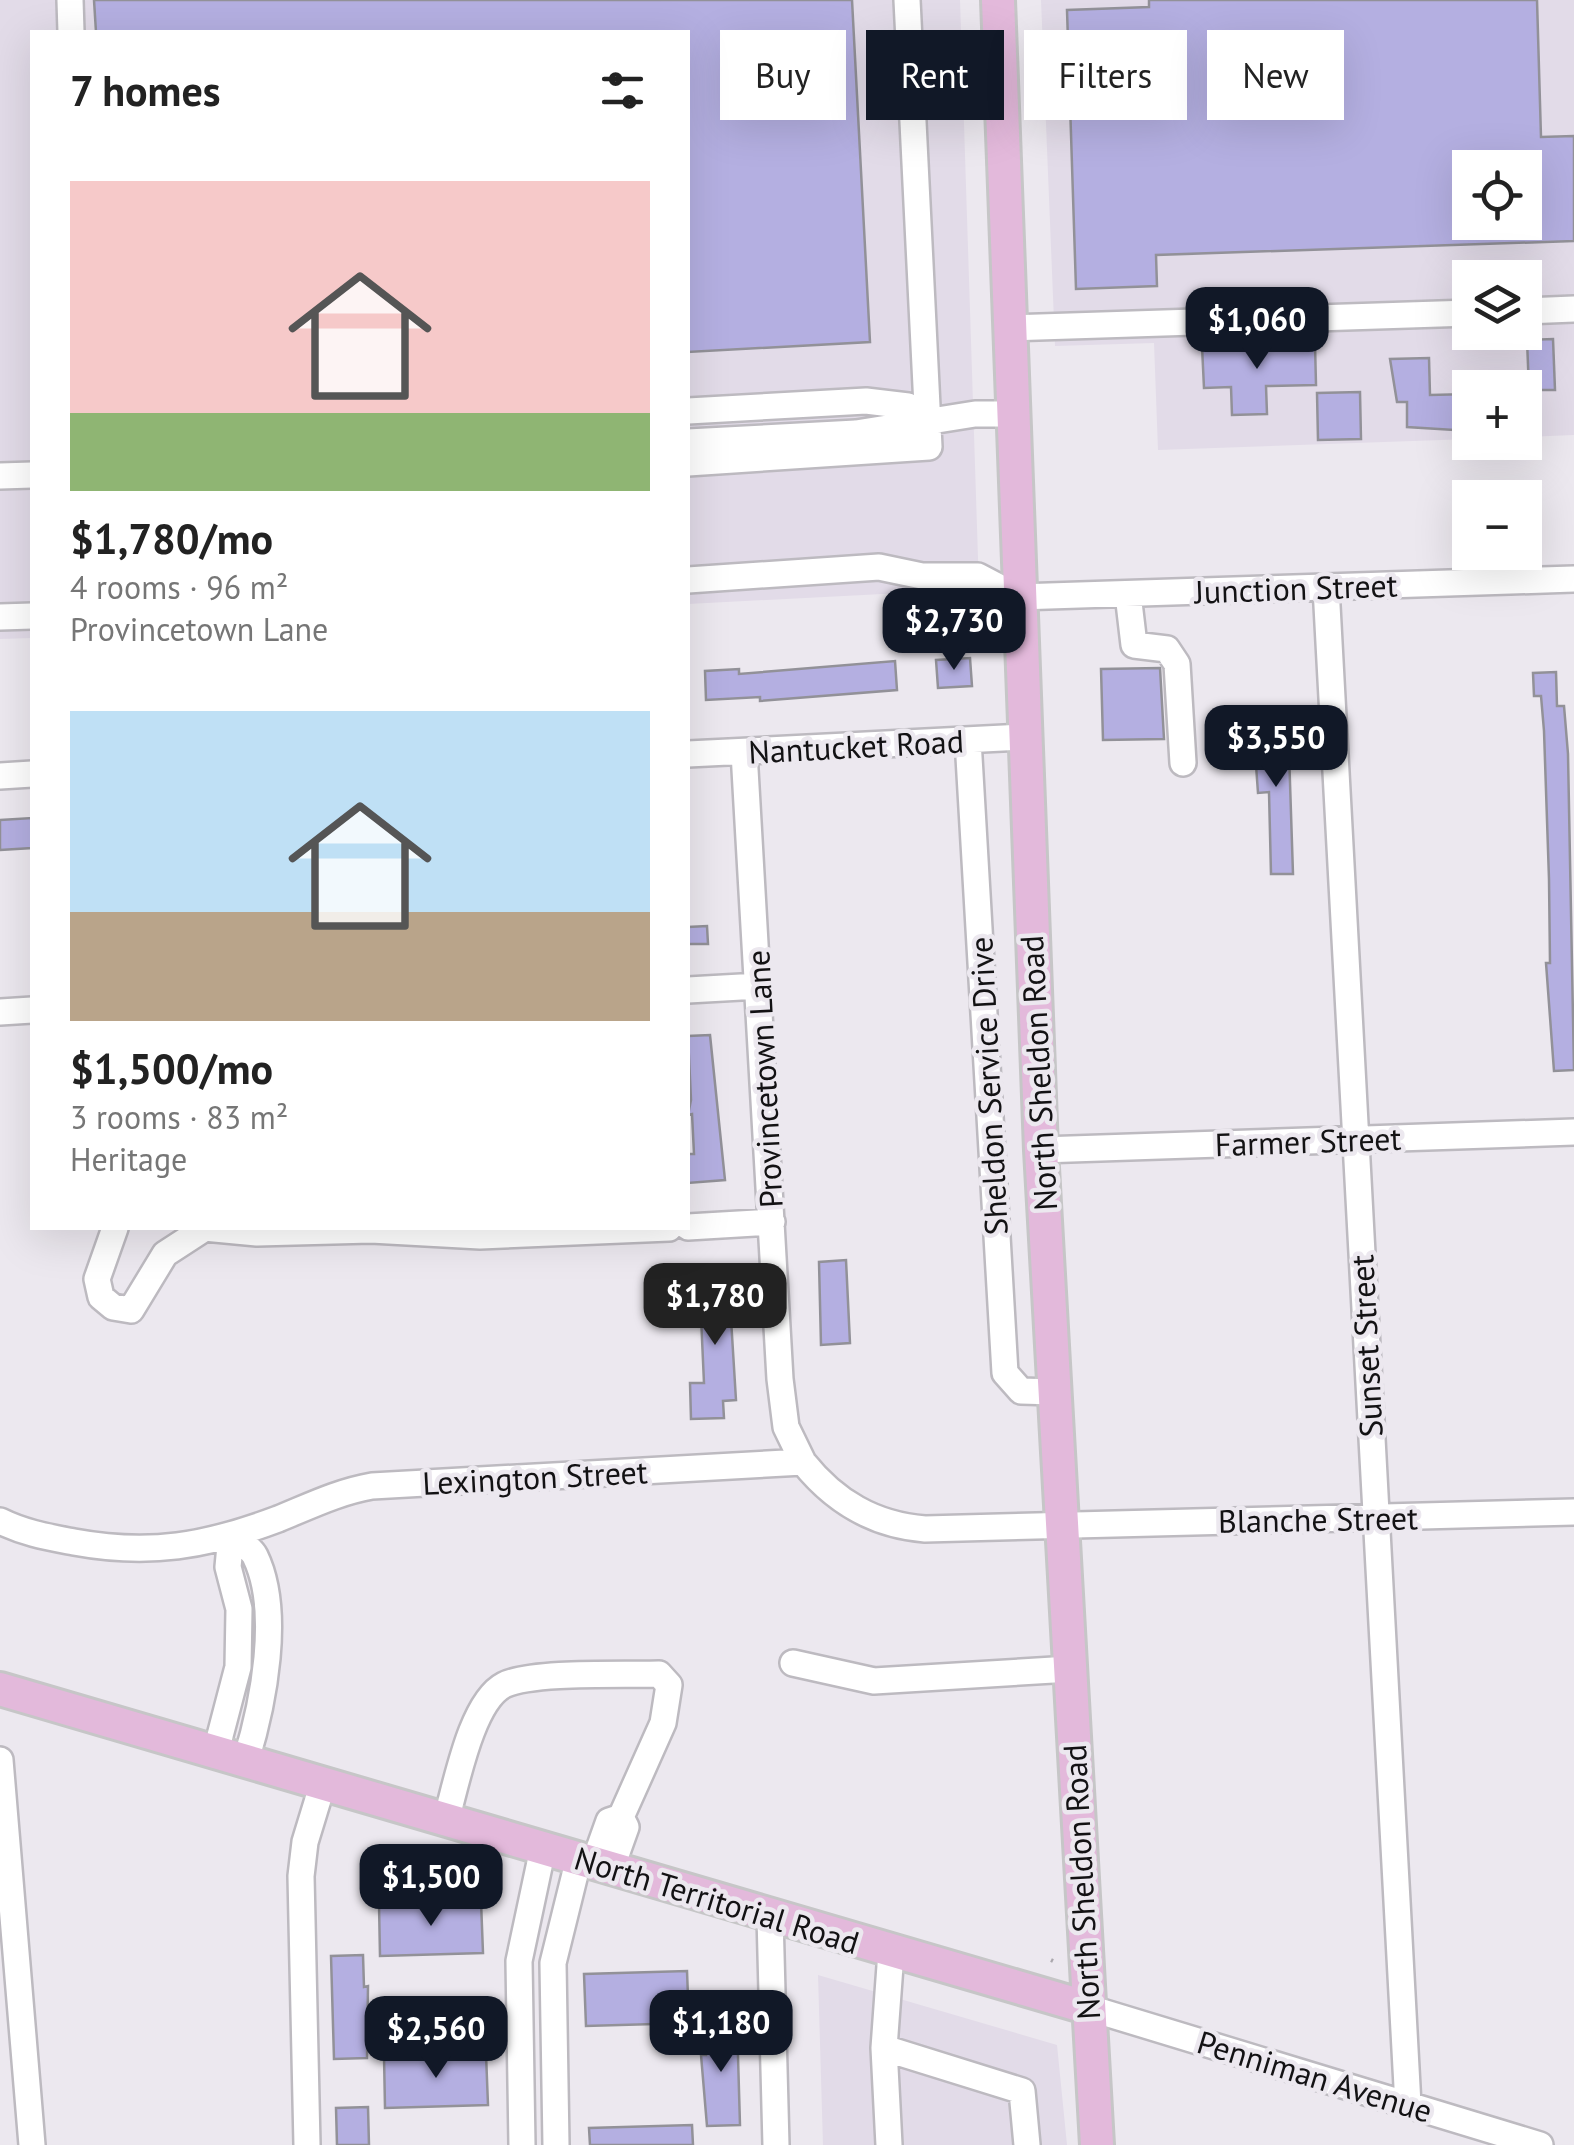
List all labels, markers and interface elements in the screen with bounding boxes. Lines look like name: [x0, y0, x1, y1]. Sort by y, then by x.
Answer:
chip: Buy: [720, 30, 846, 120]
chip: Rent: [866, 30, 1004, 120]
chip: Filters: [1024, 30, 1187, 120]
chip: New: [1207, 30, 1344, 120]
text: 7 homes: [70, 63, 221, 118]
icon: filters: [595, 63, 650, 118]
map controls: [1452, 150, 1542, 570]
button: locate: [1452, 150, 1542, 240]
icon: home: [270, 246, 450, 426]
button: layers: [1452, 260, 1542, 350]
pin: $1,060: [1176, 287, 1338, 372]
text: $1,060: [1208, 298, 1306, 340]
button: +: [1452, 370, 1542, 460]
button: −: [1452, 480, 1542, 570]
text: $1,780/mo: [70, 511, 273, 566]
street label: Junction Street: [1192, 563, 1398, 613]
text: 4 rooms · 96 m²: [70, 566, 288, 608]
pin: $2,730: [873, 588, 1035, 673]
text: $2,730: [905, 599, 1003, 641]
text: Provincetown Lane: [70, 608, 328, 650]
pin: $3,550: [1195, 705, 1357, 790]
text: $3,550: [1227, 716, 1325, 758]
street label: Nantucket Road: [747, 719, 965, 773]
icon: home: [270, 776, 450, 956]
street label: North Sheldon Road: [1010, 934, 1066, 1212]
street label: Sheldon Service Drive: [959, 936, 1017, 1236]
street label: Provincetown Lane: [736, 949, 792, 1209]
text: $1,500/mo: [70, 1041, 273, 1096]
text: 3 rooms · 83 m²: [70, 1096, 288, 1138]
street label: Farmer Street: [1214, 1117, 1402, 1165]
text: Heritage: [70, 1138, 187, 1180]
street label: Sunset Street: [1340, 1254, 1392, 1438]
pin: $1,780: [634, 1263, 796, 1348]
text: $1,780: [666, 1274, 764, 1316]
street label: Lexington Street: [421, 1450, 649, 1504]
street label: Blanche Street: [1218, 1496, 1418, 1542]
street label: North Sheldon Road: [1053, 1743, 1109, 2021]
street label: North Territorial Road: [570, 1837, 864, 1963]
pin: $1,500: [350, 1844, 512, 1929]
text: $1,500: [382, 1855, 480, 1897]
pin: $1,180: [640, 1990, 802, 2075]
pin: $2,560: [355, 1996, 517, 2081]
text: $1,180: [672, 2001, 770, 2043]
text: $2,560: [387, 2007, 485, 2049]
street label: Penniman Avenue: [1192, 2020, 1438, 2132]

